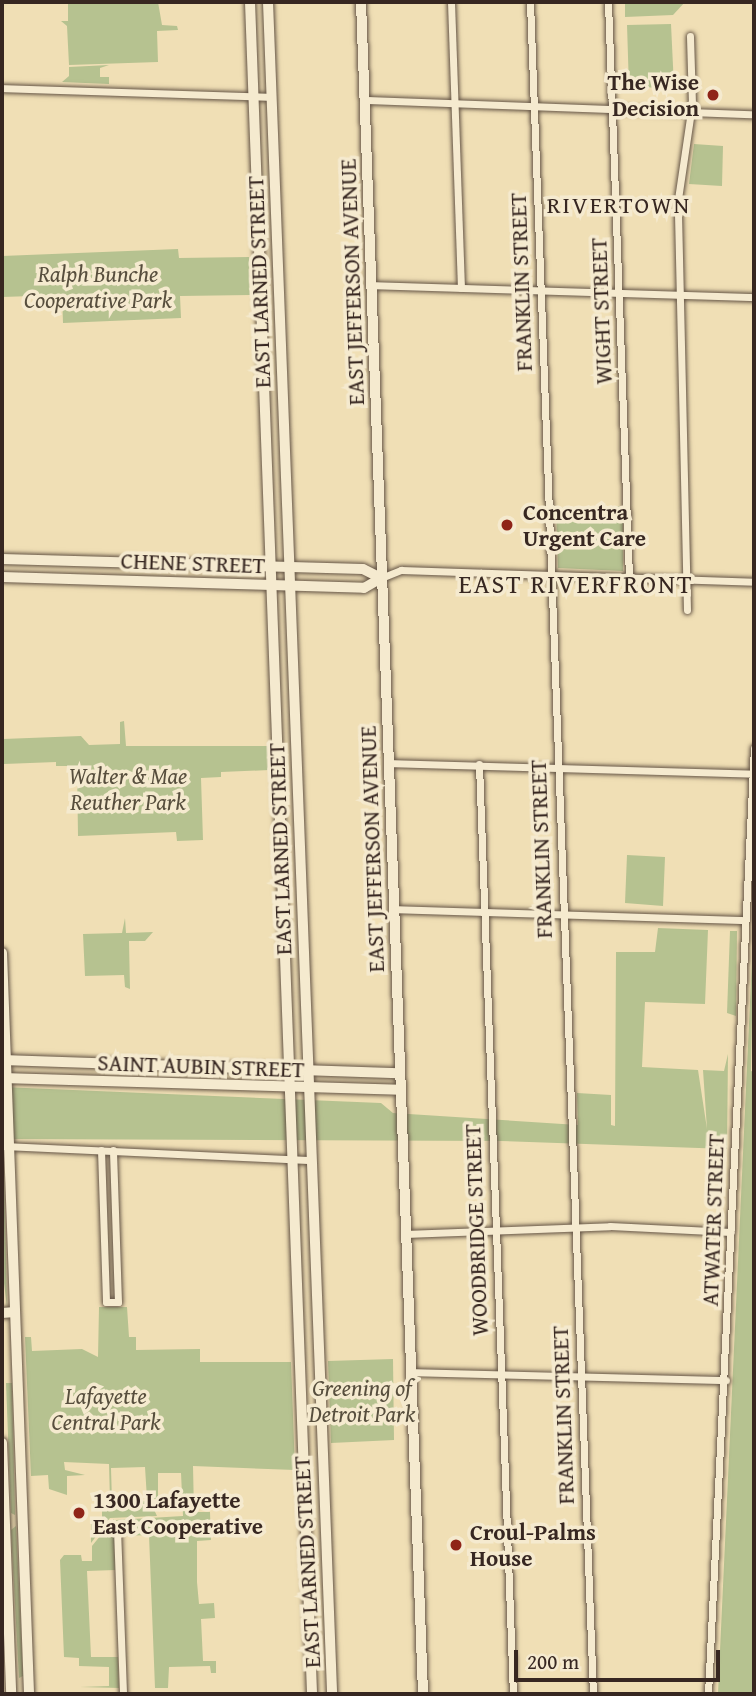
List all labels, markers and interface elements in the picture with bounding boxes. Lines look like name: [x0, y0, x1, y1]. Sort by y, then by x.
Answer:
place label: The Wise Decision: [608, 68, 699, 122]
marker: The Wise Decision: [705, 87, 721, 103]
street label: EAST JEFFERSON AVENUE: [334, 158, 370, 406]
street label: EAST LARNED STREET: [242, 175, 276, 389]
district label: RIVERTOWN: [548, 191, 690, 219]
street label: FRANKLIN STREET: [504, 192, 538, 372]
street label: WIGHT STREET: [585, 237, 617, 385]
park label: Ralph Bunche Cooperative Park: [24, 260, 172, 314]
place label: Concentra Urgent Care: [523, 498, 646, 552]
marker: Concentra Urgent Care: [497, 515, 517, 535]
street label: CHENE STREET: [120, 547, 266, 579]
district label: EAST RIVERFRONT: [460, 568, 692, 600]
street label: EAST JEFFERSON AVENUE: [354, 725, 390, 973]
street label: EAST LARNED STREET: [263, 742, 297, 956]
street label: FRANKLIN STREET: [524, 759, 558, 939]
park label: Walter & Mae Reuther Park: [69, 762, 187, 816]
street label: SAINT AUBIN STREET: [97, 1049, 305, 1083]
street label: WOODBRIDGE STREET: [459, 1124, 493, 1336]
street label: ATWATER STREET: [696, 1133, 730, 1307]
street label: FRANKLIN STREET: [546, 1325, 580, 1505]
park label: Greening of Detroit Park: [309, 1374, 415, 1428]
park label: Lafayette Central Park: [51, 1382, 161, 1436]
street label: EAST LARNED STREET: [288, 1455, 326, 1669]
place label: 1300 Lafayette East Cooperative: [93, 1486, 263, 1540]
marker: 1300 Lafayette East Cooperative: [71, 1505, 87, 1521]
place label: Croul-Palms House: [470, 1518, 596, 1572]
marker: Croul-Palms House: [448, 1537, 464, 1553]
scale bar: [518, 1636, 724, 1680]
text: 200 m: [527, 1646, 579, 1677]

